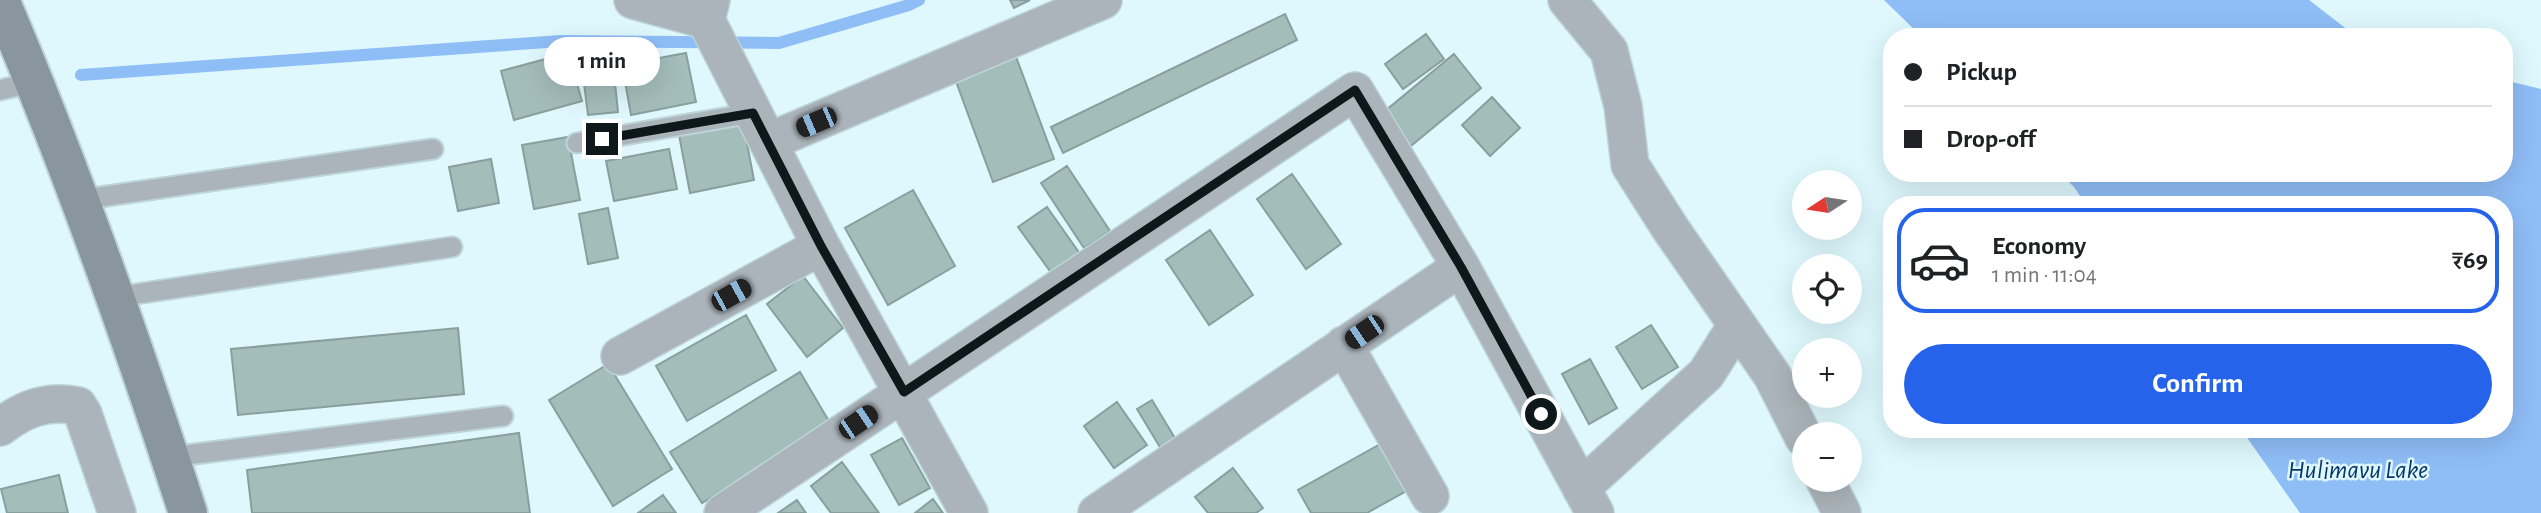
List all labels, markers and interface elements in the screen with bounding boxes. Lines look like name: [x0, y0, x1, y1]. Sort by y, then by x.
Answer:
callout: 1 min: [544, 38, 660, 86]
text: 1 min: [578, 50, 626, 73]
text: Pickup: [1946, 59, 2017, 85]
car: [793, 104, 840, 140]
route end: [586, 123, 618, 155]
text: Drop-off: [1946, 126, 2035, 152]
north arrow: [1792, 170, 1862, 240]
map controls: [1792, 170, 1862, 492]
icon: car: [1908, 229, 1971, 292]
text: Economy: [1992, 233, 2086, 259]
text: ₹69: [2452, 247, 2488, 273]
button: locate: [1792, 254, 1862, 324]
text: 1 min · 11:04: [1992, 264, 2097, 287]
car: [708, 276, 755, 314]
car: [1341, 312, 1388, 352]
button: +: [1792, 338, 1862, 408]
button: Confirm: [1904, 344, 2492, 424]
route start: [1525, 398, 1557, 430]
car: [835, 402, 882, 442]
button: −: [1792, 422, 1862, 492]
water label: Hulimavu Lake: [2288, 457, 2428, 483]

